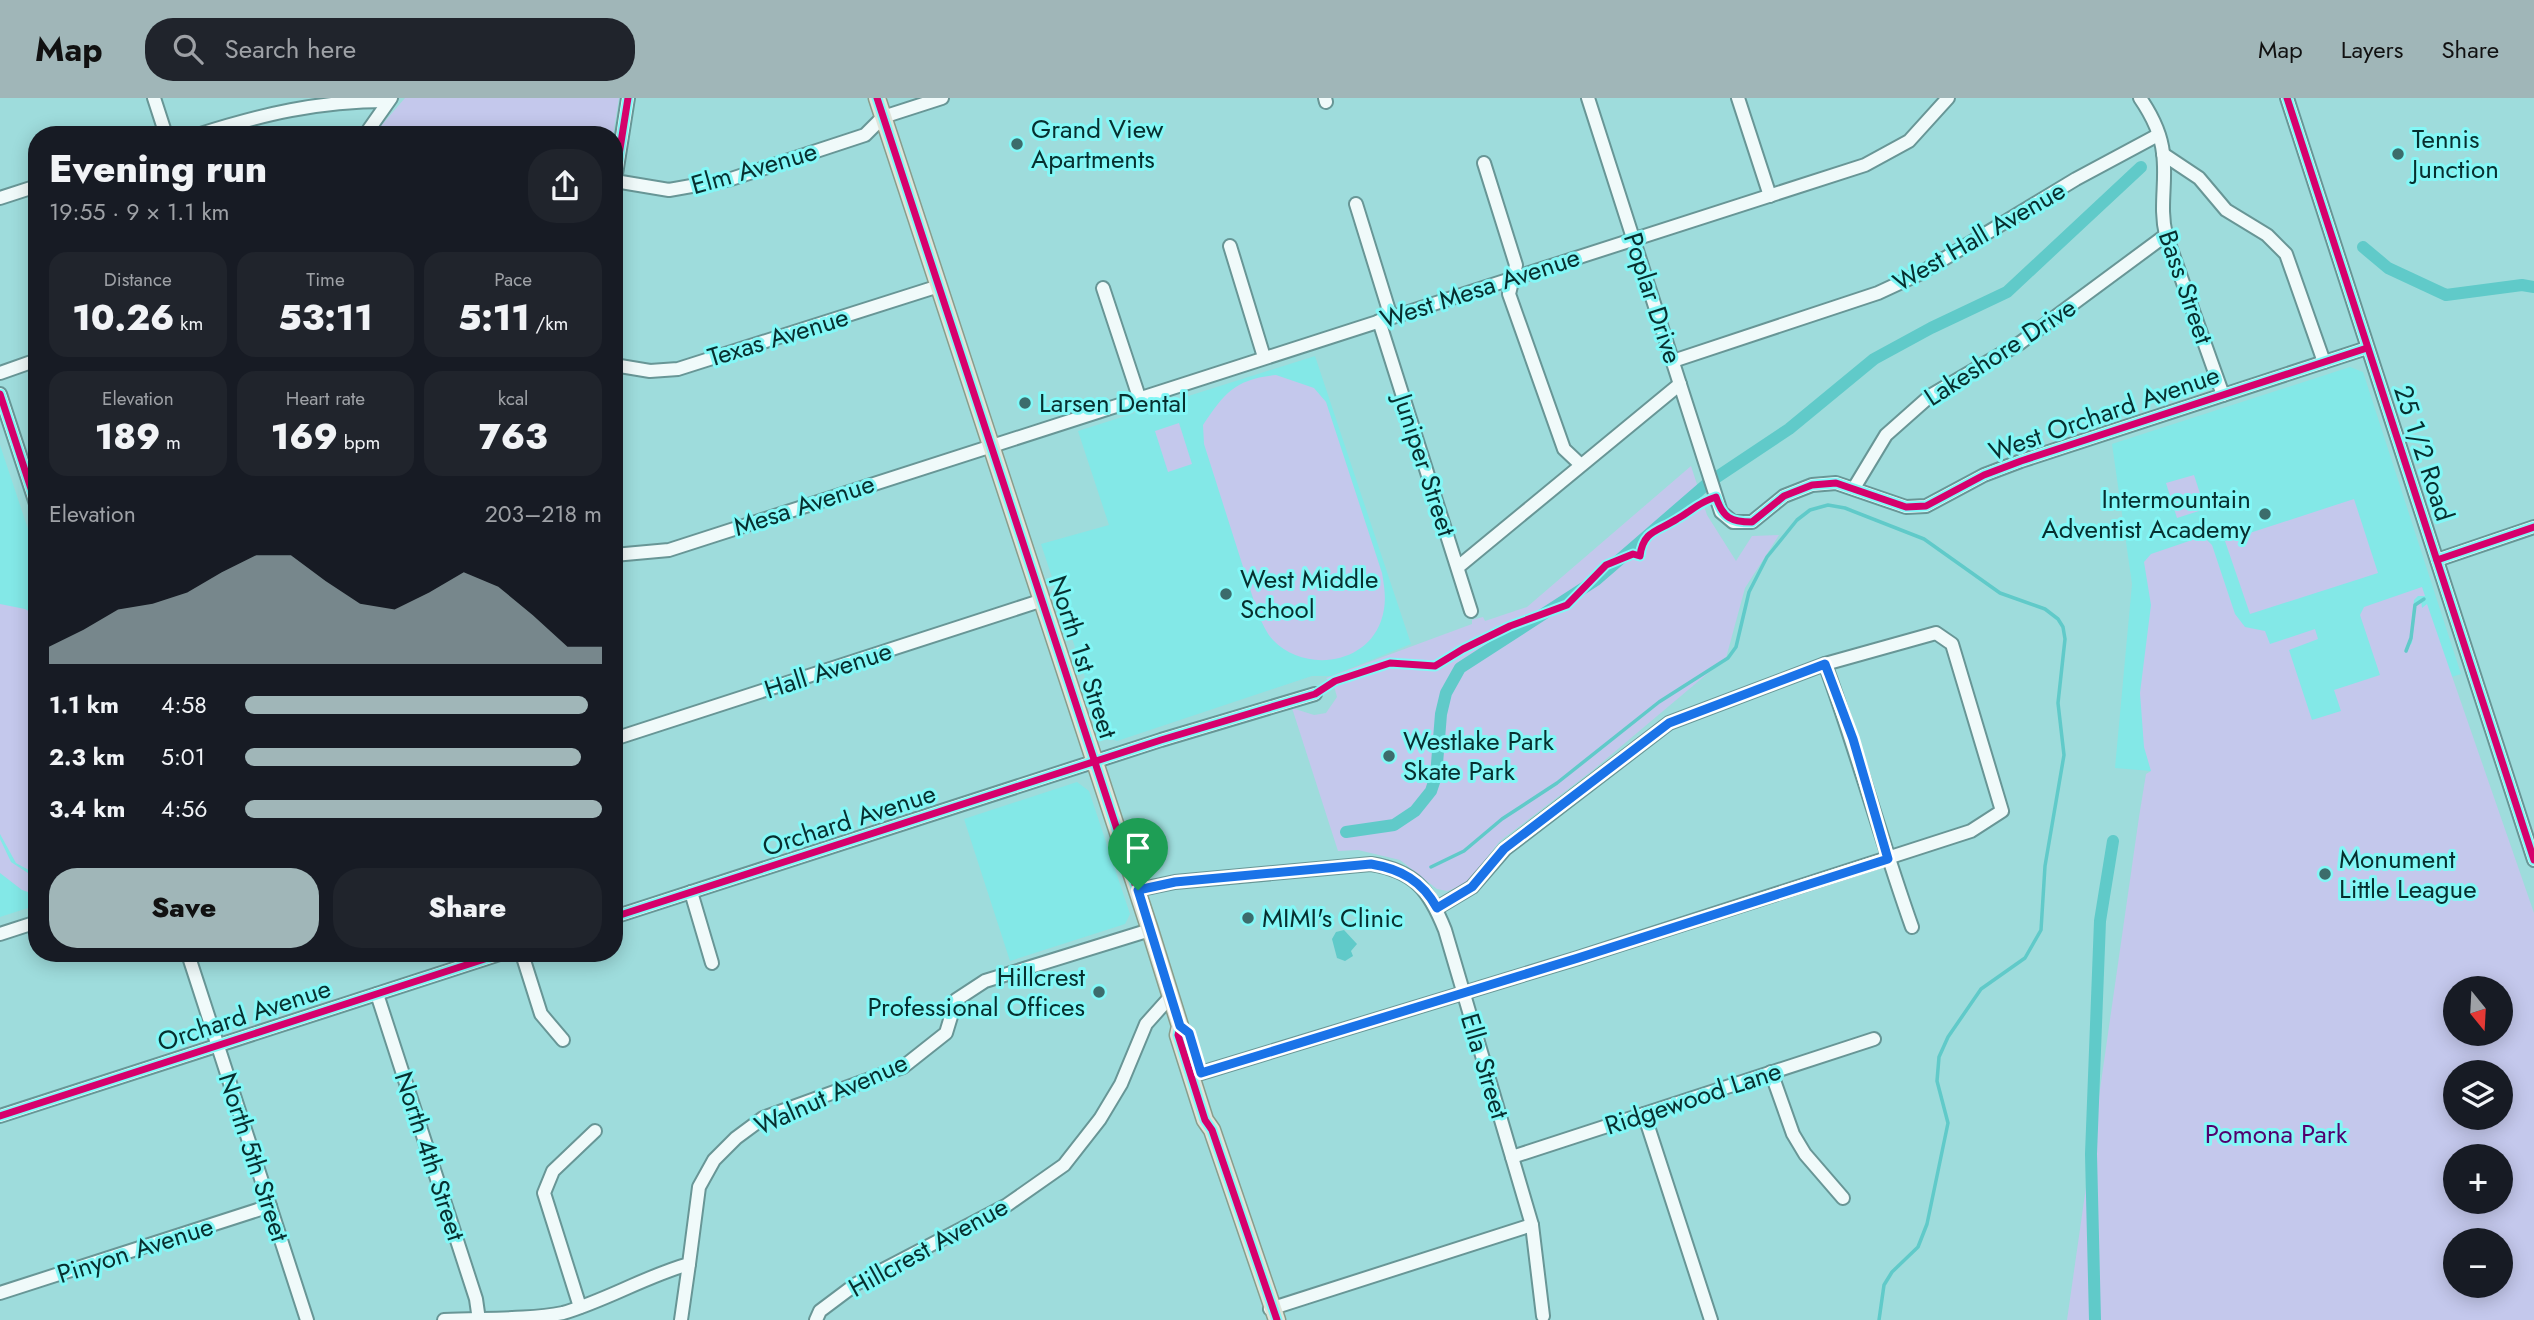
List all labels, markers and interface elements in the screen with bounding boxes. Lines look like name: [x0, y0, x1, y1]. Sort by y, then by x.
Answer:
search box: [145, 18, 635, 81]
text: Map: [35, 26, 103, 73]
icon: search: [169, 30, 207, 68]
text: Search here: [225, 30, 356, 68]
text: Map: [2258, 32, 2303, 67]
text: Layers: [2341, 32, 2403, 67]
text: Share: [2441, 32, 2499, 67]
place label: Grand View Apartments: [1031, 110, 1164, 178]
place label: Tennis Junction: [2409, 120, 2499, 188]
street label: Elm Avenue: [687, 132, 821, 204]
marker: Grand View Apartments: [1009, 136, 1025, 152]
text: Evening run: [49, 141, 267, 196]
marker: Tennis Junction: [2390, 146, 2406, 162]
button: share: [528, 149, 602, 223]
street label: West Hall Avenue: [1886, 171, 2072, 301]
text: 19:55 · 9 × 1.1 km: [49, 195, 229, 229]
street label: Bass Street: [2149, 225, 2223, 350]
street label: Poplar Drive: [1614, 228, 1692, 368]
street label: West Mesa Avenue: [1375, 238, 1585, 338]
text: Distance: [104, 266, 172, 293]
text: Time: [306, 266, 345, 293]
text: Pace: [494, 266, 532, 293]
street label: Lakeshore Drive: [1916, 289, 2084, 415]
text: 10.26: [72, 293, 174, 343]
text: 53:11: [278, 293, 373, 343]
text: 5:11: [458, 293, 530, 343]
street label: Texas Avenue: [703, 298, 853, 376]
text: km: [174, 310, 203, 337]
text: /km: [530, 310, 568, 337]
street label: West Orchard Avenue: [1984, 356, 2224, 470]
street label: 25 1/2 Road: [2384, 380, 2464, 526]
place label: Larsen Dental: [1039, 384, 1187, 422]
text: Elevation: [102, 385, 174, 412]
text: Heart rate: [286, 385, 365, 412]
text: kcal: [498, 385, 529, 412]
street label: Juniper Street: [1383, 386, 1466, 542]
marker: Larsen Dental: [1017, 395, 1033, 411]
text: 189: [95, 412, 160, 462]
text: 169: [271, 412, 338, 462]
text: 763: [479, 412, 548, 462]
text: m: [160, 429, 181, 456]
text: bpm: [338, 429, 380, 456]
street label: Mesa Avenue: [729, 464, 879, 546]
place label: Intermountain Adventist Academy: [2042, 480, 2252, 548]
text: Elevation: [49, 497, 136, 531]
text: 203–218 m: [485, 497, 602, 531]
marker: Intermountain Adventist Academy: [2257, 506, 2273, 522]
place label: West Middle School: [1240, 560, 1378, 628]
street label: North 1st Street: [1039, 571, 1127, 744]
marker: West Middle School: [1218, 586, 1234, 602]
street label: Hall Avenue: [759, 632, 897, 708]
text: 1.1 km: [49, 688, 119, 722]
text: 4:58: [161, 688, 207, 722]
place label: Westlake Park Skate Park: [1403, 722, 1554, 790]
text: 2.3 km: [49, 740, 125, 774]
text: 5:01: [161, 740, 205, 774]
marker: Westlake Park Skate Park: [1381, 748, 1397, 764]
street label: Orchard Avenue: [757, 774, 941, 866]
text: 3.4 km: [49, 792, 125, 826]
text: 4:56: [161, 792, 208, 826]
pin: [1108, 818, 1168, 890]
icon: arrive: [1119, 829, 1157, 867]
place label: Monument Little League: [2339, 840, 2477, 908]
marker: Monument Little League: [2317, 866, 2333, 882]
button: Save: [49, 868, 319, 948]
button: Share: [333, 868, 602, 948]
place label: MIMI's Clinic: [1262, 899, 1403, 937]
marker: MIMI's Clinic: [1240, 910, 1256, 926]
place label: Hillcrest Professional Offices: [867, 958, 1086, 1026]
street label: Orchard Avenue: [152, 969, 336, 1061]
north arrow: [2443, 976, 2513, 1046]
map controls: [2443, 976, 2513, 1298]
marker: Hillcrest Professional Offices: [1091, 984, 1107, 1000]
street label: Ella Street: [1451, 1009, 1519, 1124]
street label: Walnut Avenue: [748, 1043, 914, 1145]
street label: Ridgewood Lane: [1600, 1052, 1786, 1144]
button: layers: [2443, 1060, 2513, 1130]
street label: North 4th Street: [385, 1067, 475, 1246]
street label: North 5th Street: [209, 1068, 299, 1247]
park label: Pomona Park: [2205, 1115, 2348, 1153]
button: +: [2443, 1144, 2513, 1214]
street label: Hillcrest Avenue: [841, 1187, 1015, 1307]
street label: Pinyon Avenue: [52, 1207, 218, 1293]
button: −: [2443, 1228, 2513, 1298]

